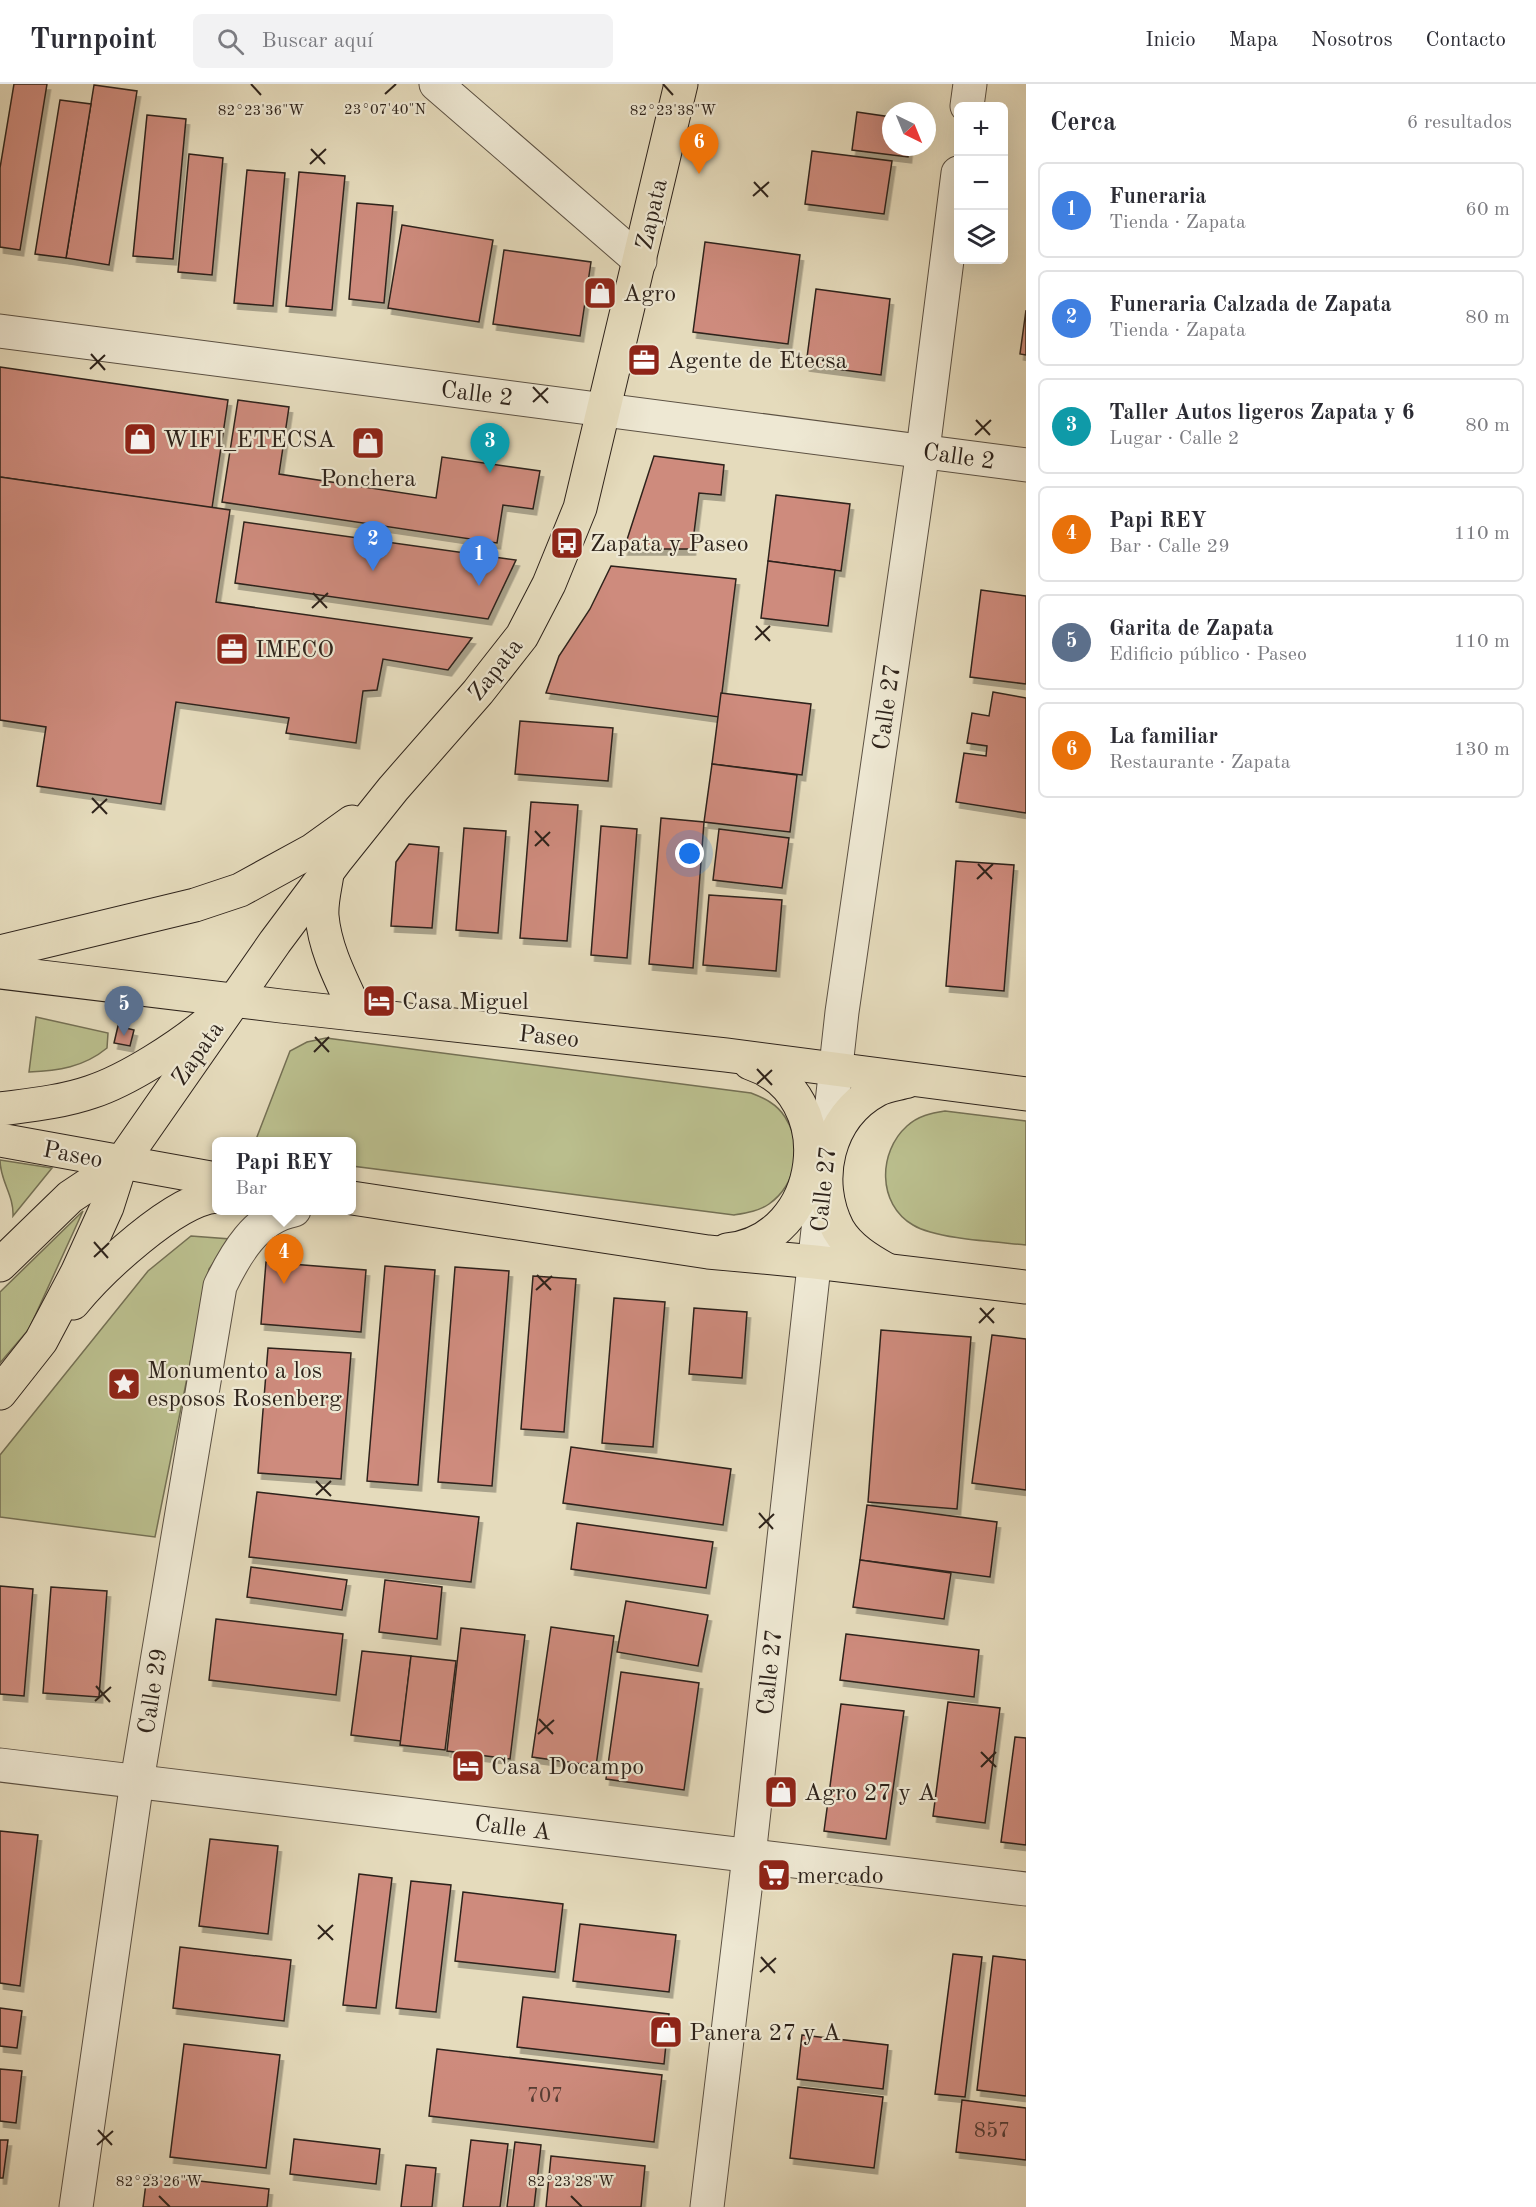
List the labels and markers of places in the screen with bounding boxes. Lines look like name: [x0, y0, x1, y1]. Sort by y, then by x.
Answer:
pin: 6: [680, 124, 718, 174]
shop icon: Agro: [582, 275, 618, 311]
place label: Agro: [623, 283, 676, 307]
office icon: Agente de Etecsa: [626, 342, 662, 378]
place label: Agente de Etecsa: [667, 350, 848, 374]
shop icon: WIFI_ETECSA: [122, 421, 158, 457]
pin: 3: [470, 424, 510, 473]
shop icon: Ponchera: [350, 425, 386, 461]
place label: WIFI_ETECSA: [163, 429, 335, 453]
place label: Ponchera: [320, 468, 416, 492]
pin: 2: [354, 522, 392, 571]
bus stop icon: Zapata y Paseo: [549, 525, 585, 561]
place label: Zapata y Paseo: [590, 533, 749, 557]
pin: 1: [460, 536, 498, 586]
office icon: IMECO: [214, 631, 250, 667]
place label: IMECO: [255, 639, 334, 663]
hotel icon: Casa Miguel: [361, 983, 397, 1019]
pin: 5: [104, 986, 144, 1036]
place label: Casa Miguel: [402, 991, 529, 1015]
pin: 4: [264, 1234, 304, 1284]
place label: Monumento a los esposos Rosenberg: [147, 1360, 342, 1412]
place icon: Monumento a los esposos Rosenberg: [106, 1366, 142, 1402]
hotel icon: Casa Docampo: [450, 1748, 486, 1784]
place label: Casa Docampo: [491, 1756, 644, 1780]
shop icon: Agro 27 y A: [763, 1774, 799, 1810]
place label: Agro 27 y A: [804, 1782, 936, 1806]
supermarket icon: mercado: [756, 1857, 792, 1893]
place label: mercado: [797, 1865, 884, 1889]
shop icon: Panera 27 y A: [648, 2014, 684, 2050]
place label: Panera 27 y A: [689, 2022, 841, 2046]

